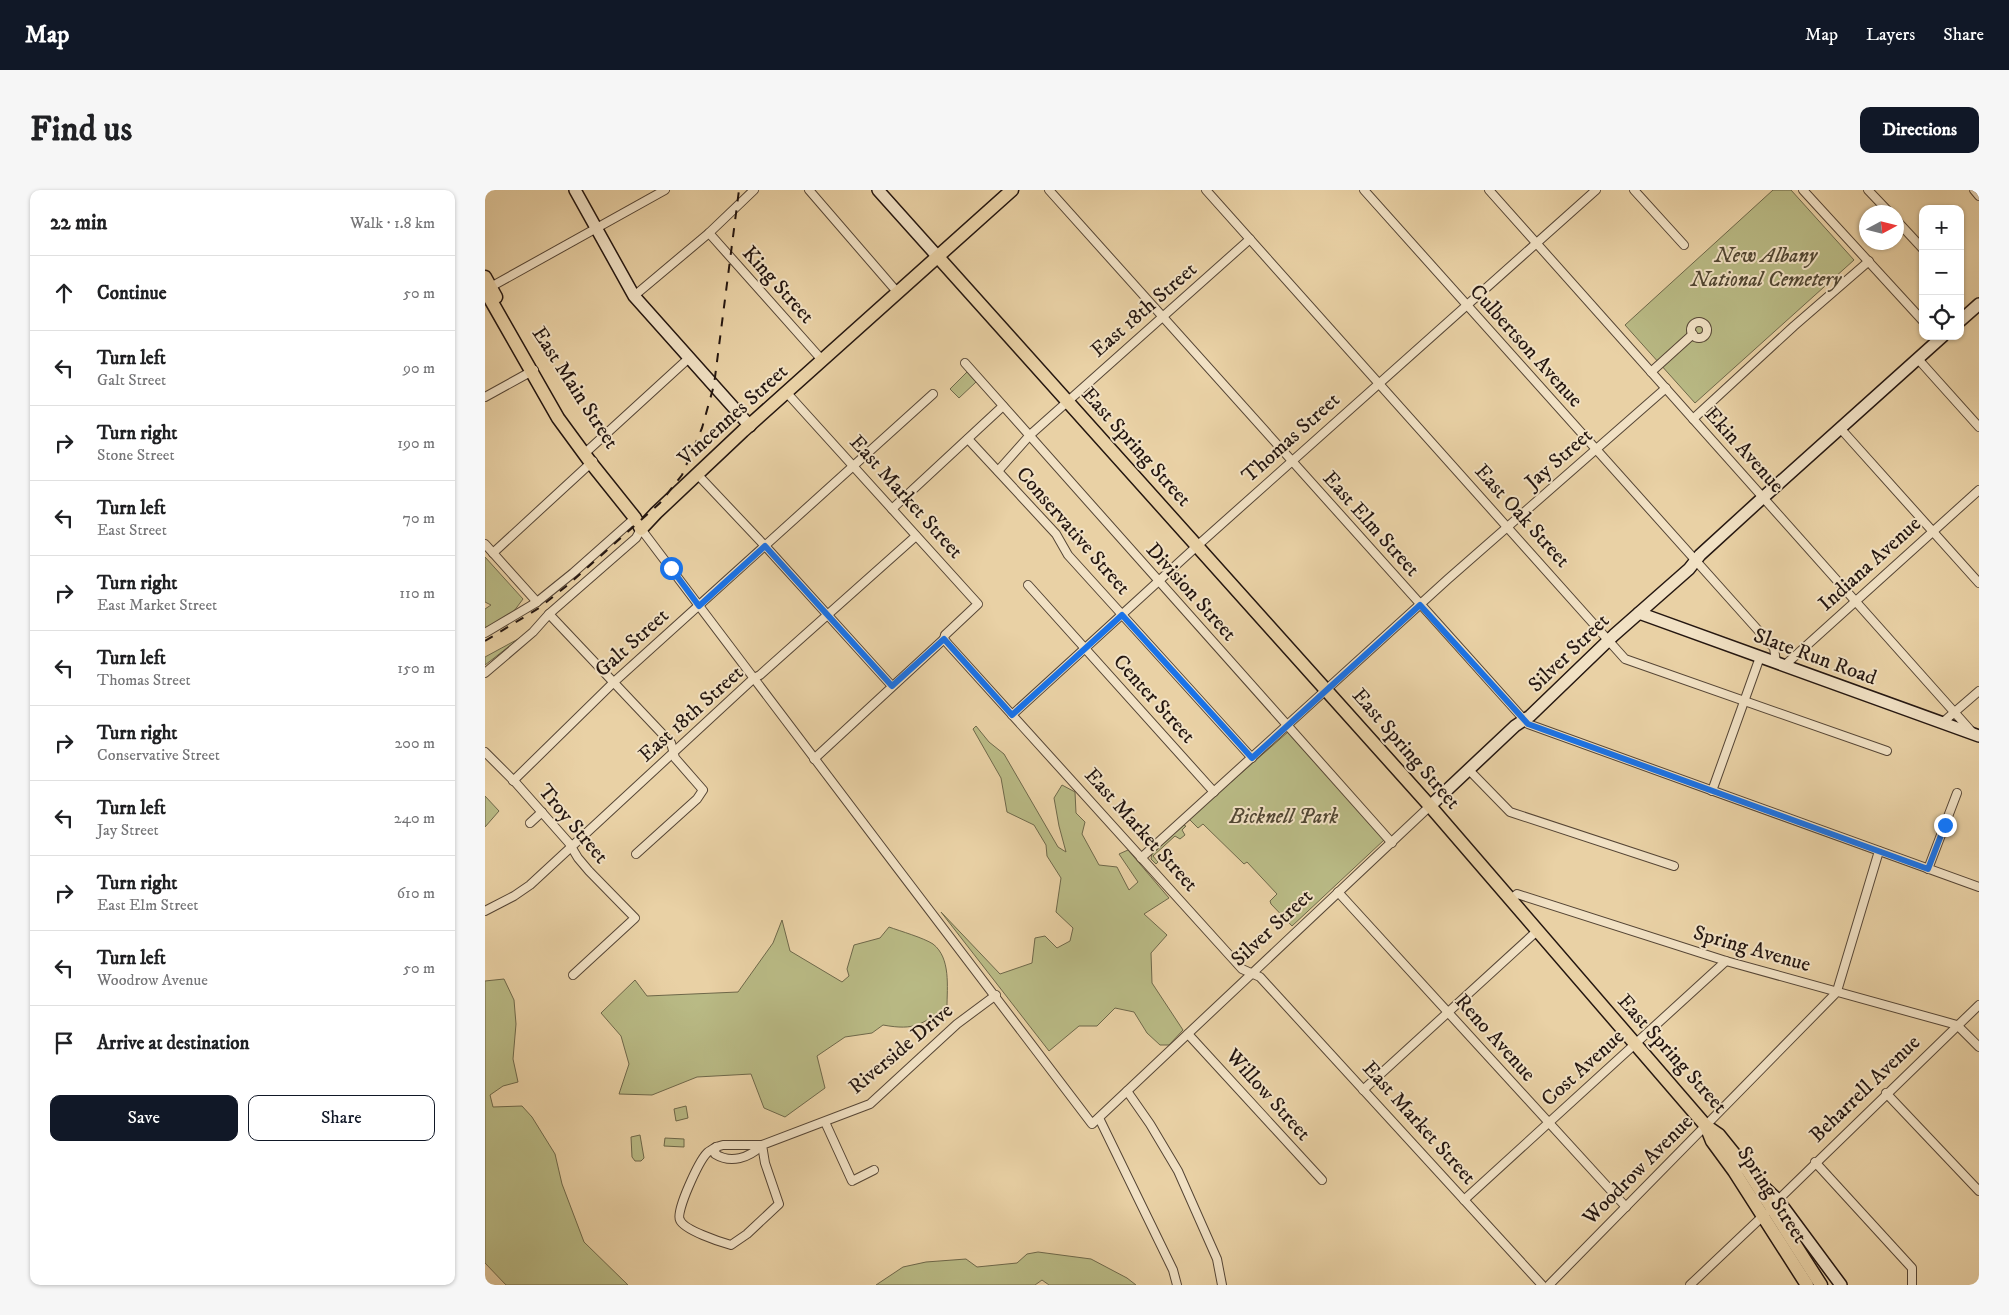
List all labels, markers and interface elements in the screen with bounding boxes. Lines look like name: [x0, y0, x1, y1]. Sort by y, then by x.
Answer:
text: Map: [25, 20, 69, 50]
text: Map: [1805, 24, 1838, 46]
text: Layers: [1866, 24, 1915, 46]
text: Share: [1943, 24, 1984, 46]
button: Directions: [1860, 107, 1979, 153]
text: Find us: [30, 108, 132, 152]
north arrow: [1859, 205, 1904, 250]
map controls: [1919, 205, 1964, 340]
button: +: [1919, 205, 1964, 250]
text: 22 min: [50, 210, 107, 236]
text: Walk · 1.8 km: [350, 213, 435, 233]
street label: King Street: [736, 241, 820, 329]
park label: New Albany National Cemetery: [1690, 243, 1843, 293]
button: −: [1919, 250, 1964, 295]
street label: East 18th Street: [1086, 257, 1203, 363]
icon: ahead: [50, 279, 78, 307]
street label: Culbertson Avenue: [1464, 279, 1588, 413]
text: Continue: [97, 282, 167, 305]
text: 50 m: [403, 283, 435, 303]
button: locate: [1919, 295, 1964, 340]
street label: East Main Street: [526, 322, 624, 454]
text: Turn left: [97, 347, 166, 370]
icon: left: [50, 354, 78, 382]
text: 90 m: [403, 358, 435, 378]
street label: Vincennes Street: [672, 359, 794, 472]
text: Galt Street: [97, 370, 166, 390]
street label: East Spring Street: [1075, 382, 1197, 512]
street label: Thomas Street: [1237, 387, 1346, 489]
street label: Ekin Avenue: [1699, 402, 1790, 499]
text: Turn right: [97, 422, 177, 445]
street label: Jay Street: [1518, 422, 1598, 497]
icon: right: [50, 429, 78, 457]
street label: East Market Street: [844, 430, 969, 564]
text: 190 m: [397, 433, 435, 453]
text: Stone Street: [97, 445, 175, 465]
street label: East Oak Street: [1469, 459, 1575, 573]
street label: Conservative Street: [1010, 462, 1136, 601]
street label: East Elm Street: [1317, 466, 1425, 582]
text: Turn left: [97, 497, 166, 520]
icon: left: [50, 504, 78, 532]
text: 70 m: [403, 508, 435, 528]
street label: Indiana Avenue: [1813, 511, 1927, 617]
text: East Street: [97, 520, 167, 540]
street label: Division Street: [1140, 537, 1242, 647]
route start: [660, 557, 683, 580]
text: Turn right: [97, 572, 177, 595]
icon: right: [50, 579, 78, 607]
text: 110 m: [399, 583, 435, 603]
text: East Market Street: [97, 595, 217, 615]
street label: Galt Street: [590, 603, 675, 683]
street label: Silver Street: [1523, 608, 1615, 698]
street label: Slate Run Road: [1750, 623, 1881, 691]
text: Turn left: [97, 647, 166, 670]
street label: Center Street: [1107, 649, 1201, 749]
icon: left: [50, 654, 78, 682]
text: 150 m: [397, 658, 435, 678]
street label: East 18th Street: [633, 660, 749, 768]
text: Thomas Street: [97, 670, 191, 690]
street label: East Spring Street: [1346, 683, 1466, 815]
text: Turn right: [97, 722, 177, 745]
icon: right: [50, 729, 78, 757]
text: 200 m: [394, 733, 435, 753]
text: Conservative Street: [97, 745, 220, 765]
street label: East Market Street: [1079, 763, 1204, 897]
street label: Troy Street: [532, 779, 614, 869]
text: Turn left: [97, 797, 166, 820]
icon: left: [50, 804, 78, 832]
park label: Bicknell Park: [1229, 804, 1339, 830]
text: 240 m: [394, 808, 435, 828]
route end: [1934, 814, 1957, 837]
text: Jay Street: [97, 820, 159, 840]
text: Turn right: [97, 872, 177, 895]
icon: right: [50, 879, 78, 907]
text: 610 m: [397, 883, 435, 903]
street label: Silver Street: [1226, 883, 1319, 972]
text: East Elm Street: [97, 895, 198, 915]
street label: Spring Avenue: [1690, 920, 1814, 978]
text: Turn left: [97, 947, 166, 970]
icon: left: [50, 954, 78, 982]
text: 50 m: [403, 958, 435, 978]
text: Woodrow Avenue: [97, 970, 208, 990]
street label: Reno Avenue: [1449, 989, 1541, 1087]
street label: East Spring Street: [1611, 989, 1733, 1119]
street label: Riverside Drive: [844, 998, 959, 1100]
street label: Cost Avenue: [1536, 1024, 1630, 1112]
icon: arrive: [50, 1029, 78, 1057]
street label: Beharrell Avenue: [1804, 1029, 1926, 1148]
text: Arrive at destination: [97, 1032, 249, 1055]
street label: Willow Street: [1219, 1043, 1316, 1147]
street label: East Market Street: [1357, 1056, 1482, 1190]
button: Save: [50, 1095, 238, 1141]
button: Share: [248, 1095, 435, 1141]
street label: Woodrow Avenue: [1577, 1109, 1699, 1231]
street label: Spring Street: [1731, 1142, 1813, 1248]

